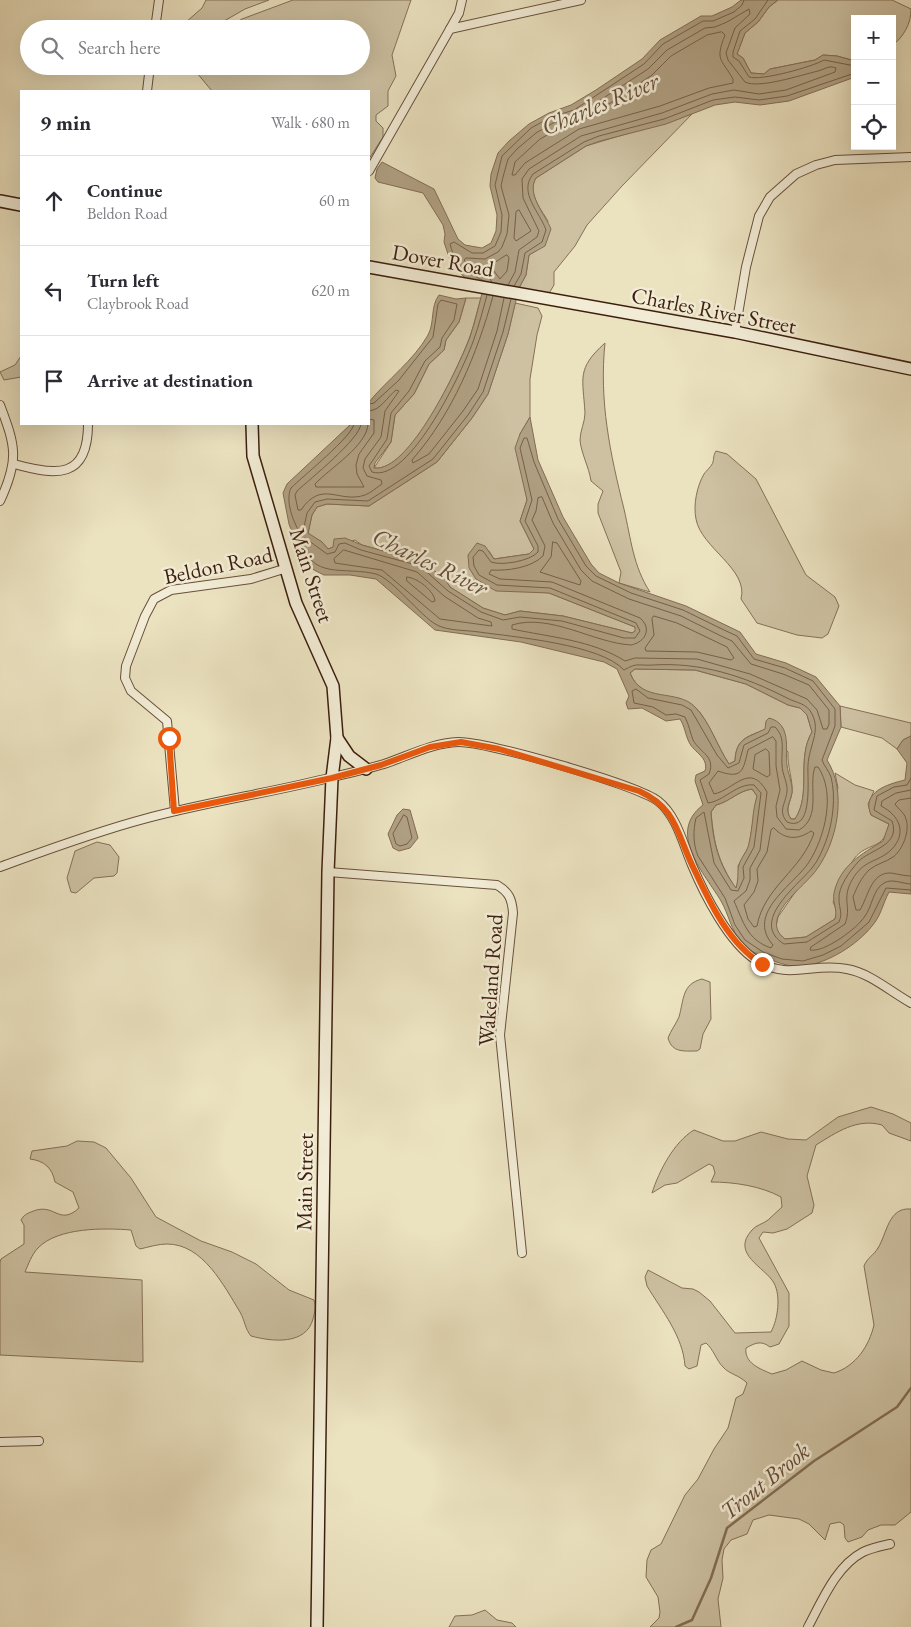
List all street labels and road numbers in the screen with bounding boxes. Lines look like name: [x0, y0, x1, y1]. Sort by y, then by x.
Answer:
street label: Dover Road: [390, 237, 497, 284]
street label: Charles River Street: [629, 280, 799, 341]
street label: Main Street: [283, 524, 340, 626]
street label: Beldon Road: [161, 540, 276, 591]
street label: Wakeland Road: [471, 912, 510, 1047]
street label: Main Street: [289, 1133, 320, 1231]

